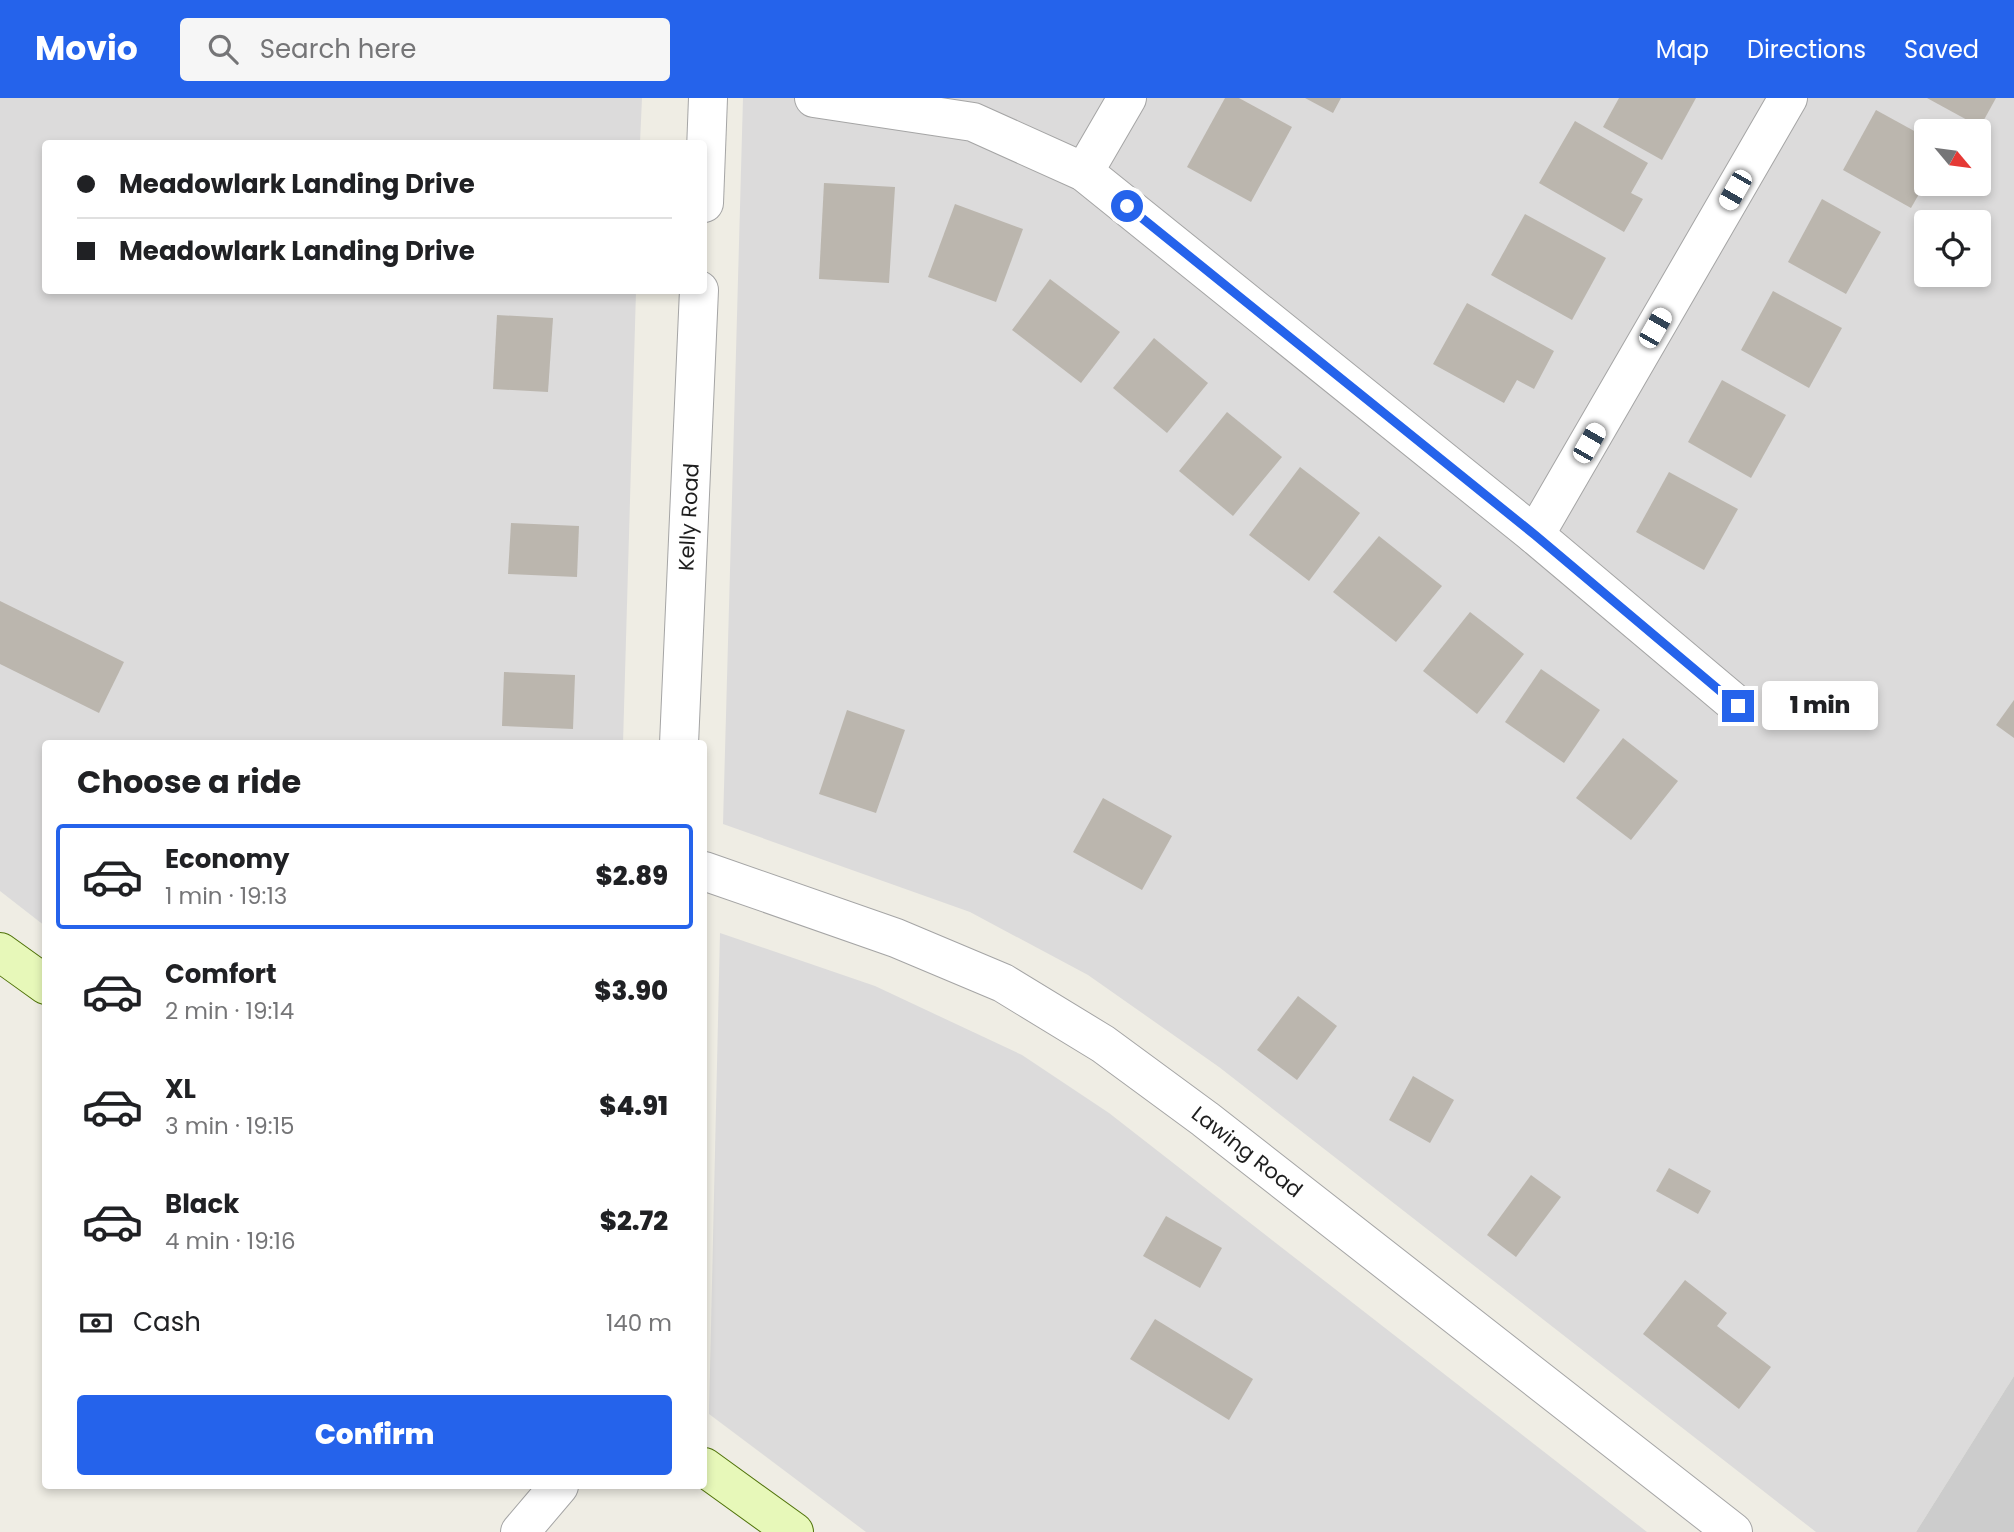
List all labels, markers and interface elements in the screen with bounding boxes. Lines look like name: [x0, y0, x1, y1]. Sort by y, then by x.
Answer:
search box: [180, 18, 670, 81]
text: Movio: [35, 25, 138, 72]
icon: search: [204, 30, 242, 68]
text: Search here: [260, 31, 416, 67]
text: Map: [1656, 33, 1709, 66]
text: Directions: [1747, 33, 1866, 66]
text: Saved: [1904, 33, 1979, 66]
north arrow: [1914, 119, 1992, 196]
map controls: [1914, 119, 1991, 287]
text: Meadowlark Landing Drive: [119, 166, 475, 202]
car: [1716, 167, 1755, 213]
route start: [1111, 190, 1143, 222]
button: locate: [1914, 210, 1991, 287]
text: Meadowlark Landing Drive: [119, 233, 475, 269]
car: [1636, 305, 1675, 351]
car: [1570, 420, 1609, 466]
street label: Kelly Road: [671, 462, 706, 572]
callout: 1 min: [1762, 682, 1878, 730]
text: 1 min: [1790, 689, 1850, 721]
route end: [1722, 690, 1754, 722]
text: Choose a ride: [77, 759, 301, 804]
text: Economy: [165, 841, 289, 877]
icon: car: [81, 845, 144, 908]
text: $2.89: [595, 858, 668, 894]
text: 1 min · 19:13: [165, 880, 287, 912]
text: Comfort: [165, 956, 277, 992]
icon: car: [81, 960, 144, 1023]
text: $3.90: [594, 973, 668, 1009]
text: 2 min · 19:14: [165, 995, 294, 1027]
text: XL: [165, 1071, 196, 1107]
icon: car: [81, 1075, 144, 1138]
text: $4.91: [599, 1088, 668, 1124]
street label: Lawing Road: [1186, 1099, 1309, 1204]
text: 3 min · 19:15: [165, 1110, 294, 1142]
text: Black: [165, 1186, 239, 1222]
icon: car: [81, 1190, 144, 1253]
text: $2.72: [600, 1203, 668, 1239]
text: 4 min · 19:16: [165, 1225, 296, 1257]
icon: cash: [77, 1304, 115, 1342]
text: Cash: [133, 1304, 201, 1340]
text: 140 m: [606, 1307, 672, 1339]
button: Confirm: [77, 1395, 672, 1475]

